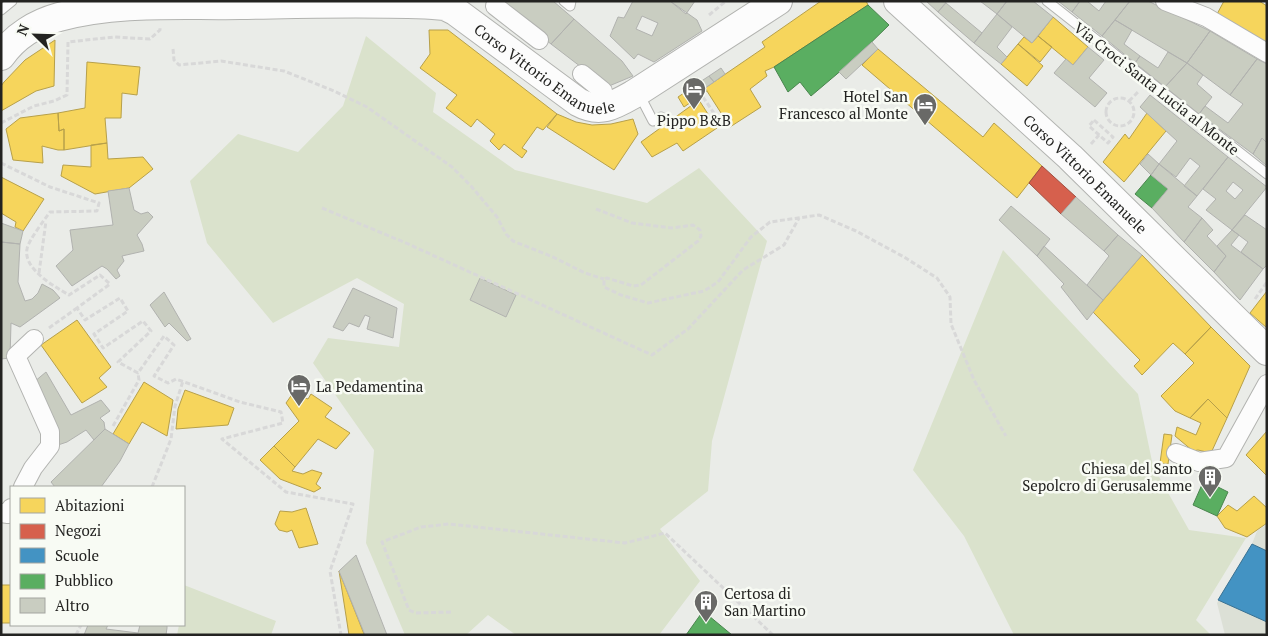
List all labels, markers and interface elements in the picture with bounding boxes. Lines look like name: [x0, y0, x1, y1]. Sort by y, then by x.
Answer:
north arrow: [10, 10, 60, 60]
street label: Via Croci Santa Lucia al Monte: [1070, 17, 1244, 159]
street label: Corso Vittorio Emanuele: [470, 19, 617, 118]
text: N: [12, 21, 34, 38]
hotel icon: Pippo B&B: [681, 76, 707, 110]
place label: Hotel San Francesco al Monte: [779, 86, 908, 123]
hotel icon: Hotel San Francesco al Monte: [912, 92, 938, 126]
place label: Pippo B&B: [657, 110, 731, 130]
street label: Corso Vittorio Emanuele: [1019, 110, 1152, 238]
hotel icon: La Pedamentina: [286, 373, 312, 407]
place label: La Pedamentina: [316, 376, 424, 396]
place label: Chiesa del Santo Sepolcro di Gerusalemme: [1022, 458, 1192, 495]
building icon: Chiesa del Santo Sepolcro di Gerusalemme: [1197, 464, 1223, 498]
legend: [10, 486, 185, 626]
text: Abitazioni: [55, 495, 125, 515]
text: Negozi: [55, 520, 101, 540]
text: Scuole: [55, 545, 99, 565]
text: Pubblico: [55, 570, 113, 590]
place label: Certosa di San Martino: [724, 583, 806, 620]
building icon: Certosa di San Martino: [693, 589, 719, 623]
text: Altro: [55, 595, 89, 615]

